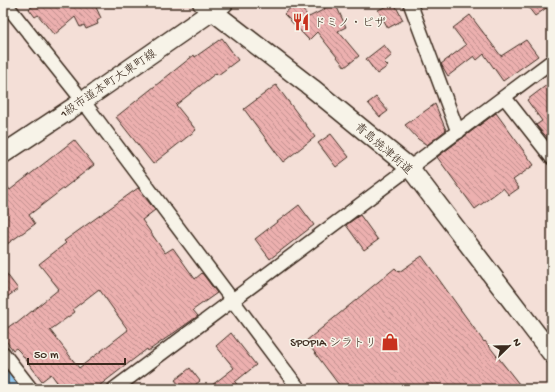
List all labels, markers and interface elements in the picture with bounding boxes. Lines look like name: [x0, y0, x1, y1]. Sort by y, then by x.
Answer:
restaurant icon: ドミノ・ピザ: [291, 12, 311, 32]
place label: ドミノ・ピザ: [314, 17, 386, 31]
street label: 1級市道本町大東町線: [57, 46, 160, 123]
street label: 青島焼津街道: [351, 120, 415, 178]
north arrow: [489, 326, 529, 366]
shop icon: SPOPIA シラトリ: [380, 332, 400, 352]
place label: SPOPIA シラトリ: [290, 337, 377, 351]
text: N: [509, 337, 523, 349]
scale bar: [28, 340, 125, 366]
text: 50 m: [34, 349, 59, 363]

